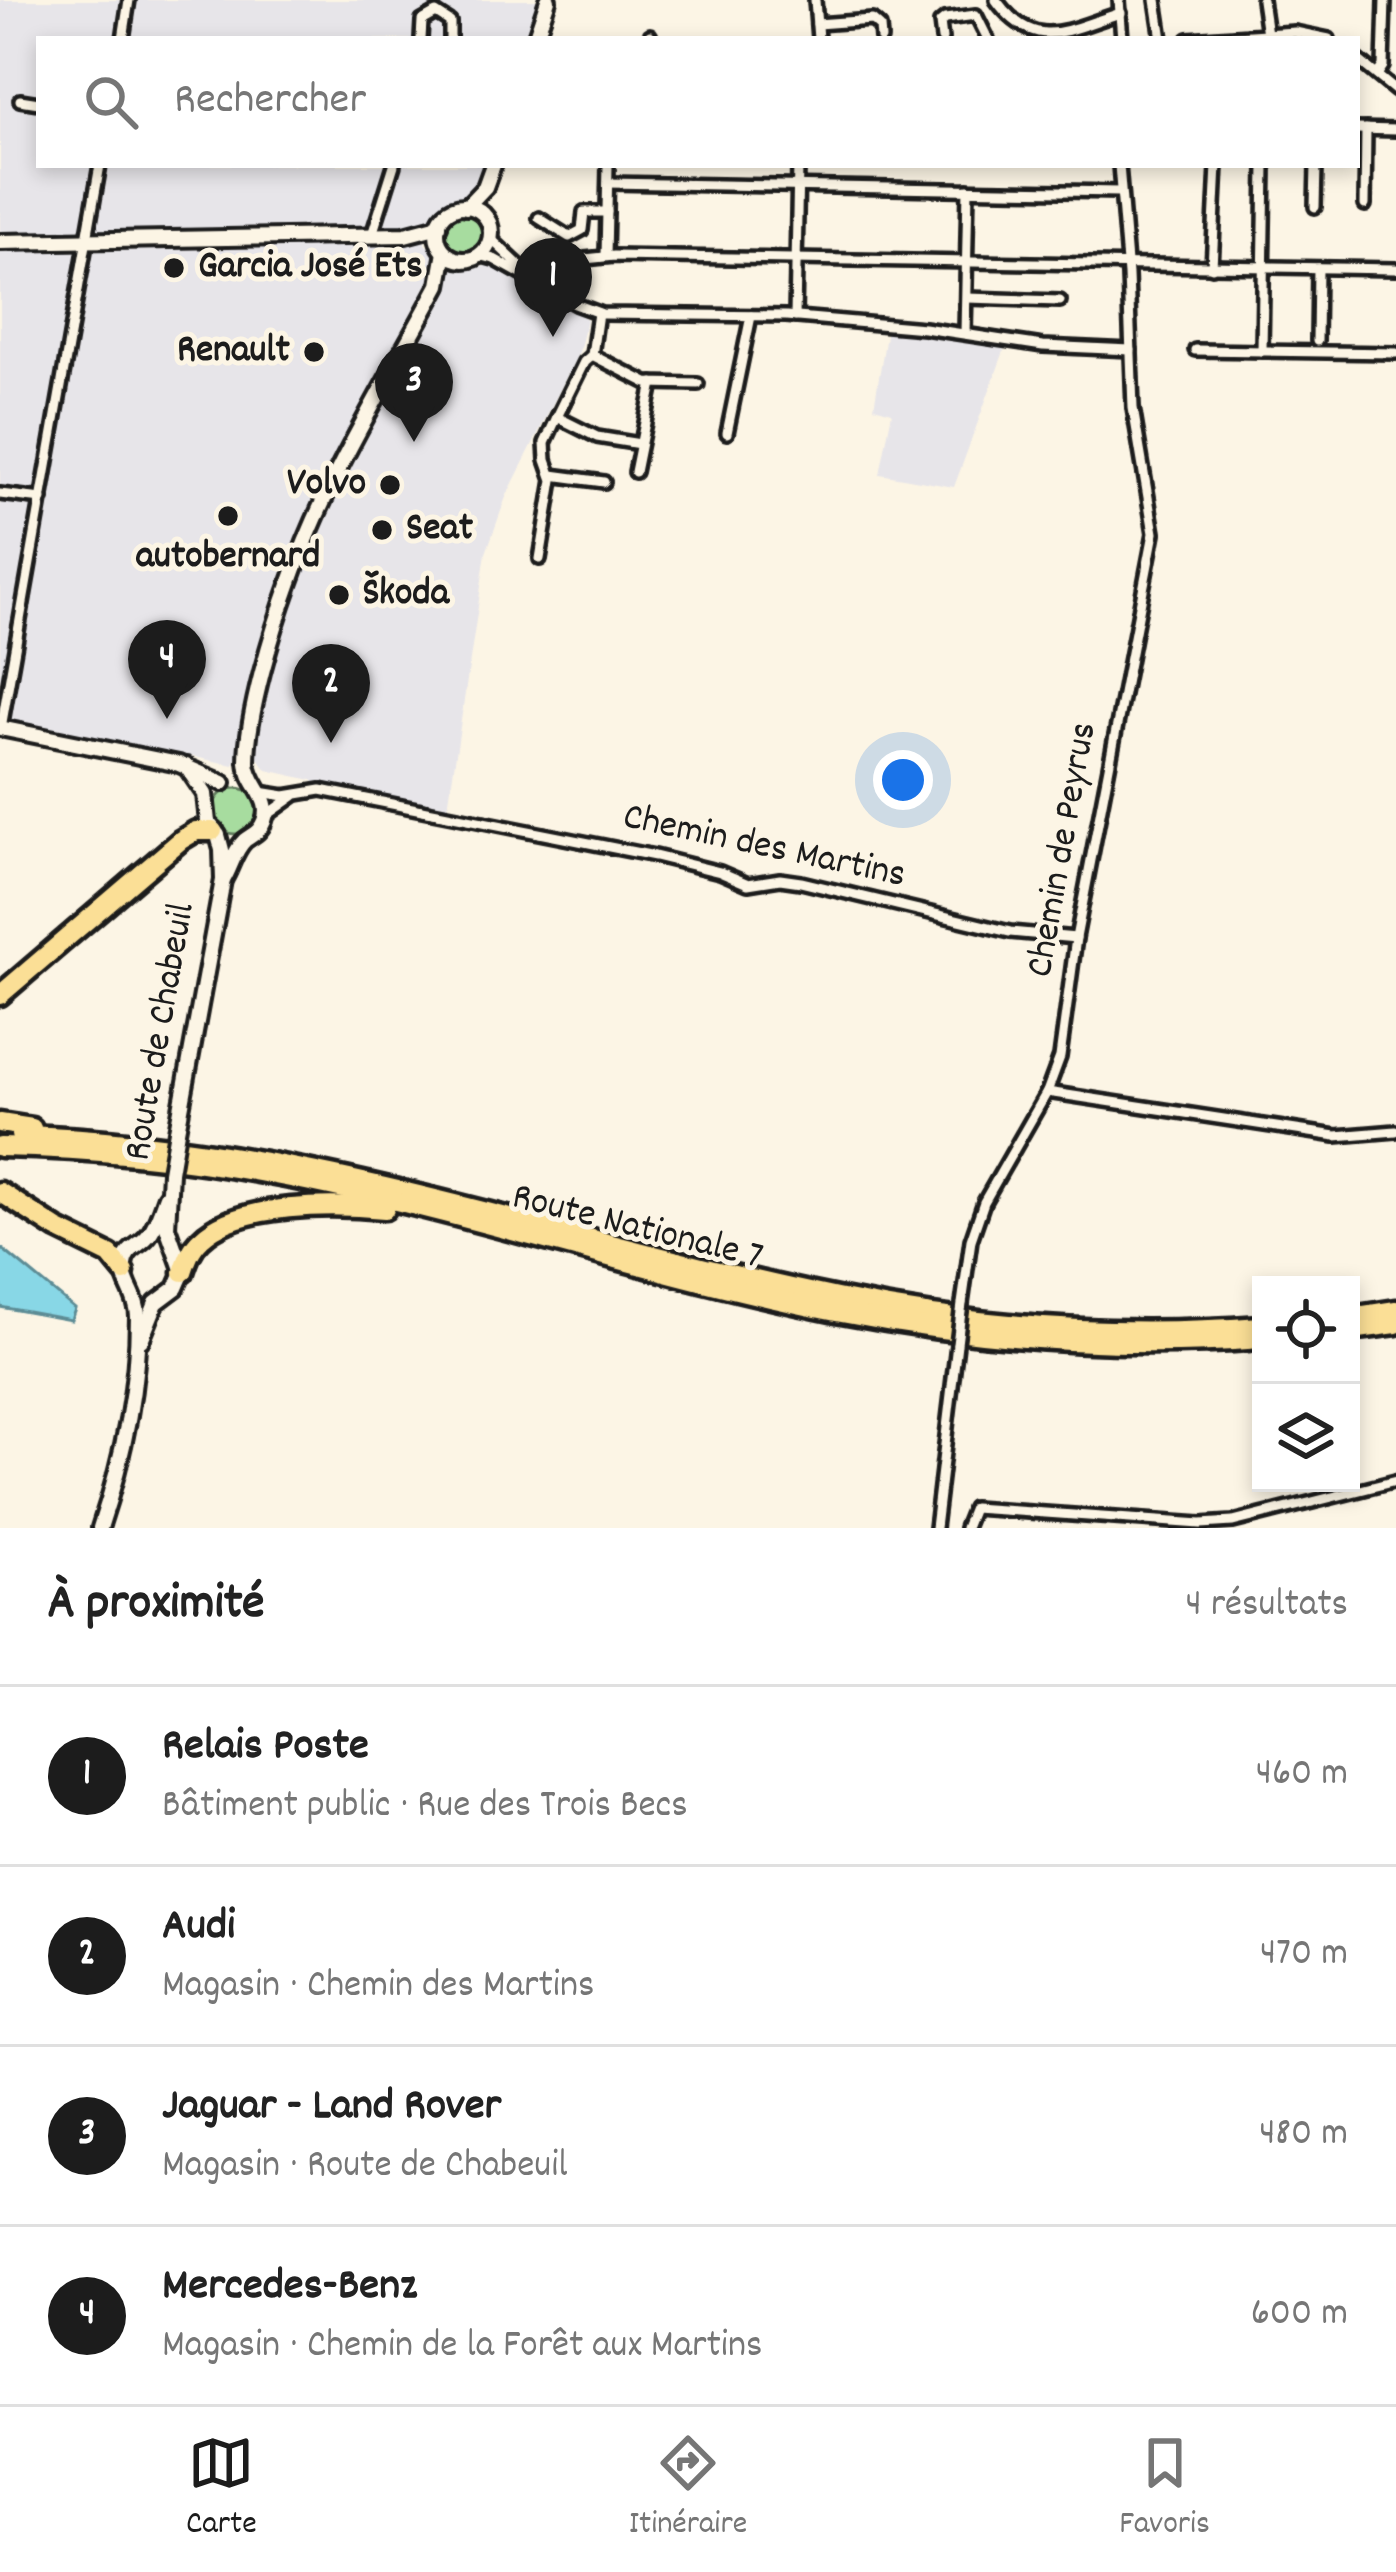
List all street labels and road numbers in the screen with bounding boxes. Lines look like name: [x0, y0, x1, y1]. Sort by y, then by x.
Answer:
street label: Chemin de Peyrus: [1015, 718, 1113, 982]
street label: Chemin des Martins: [618, 791, 910, 905]
street label: Route de Chabeuil: [112, 899, 212, 1165]
street label: Route Nationale 7: [506, 1171, 768, 1287]

